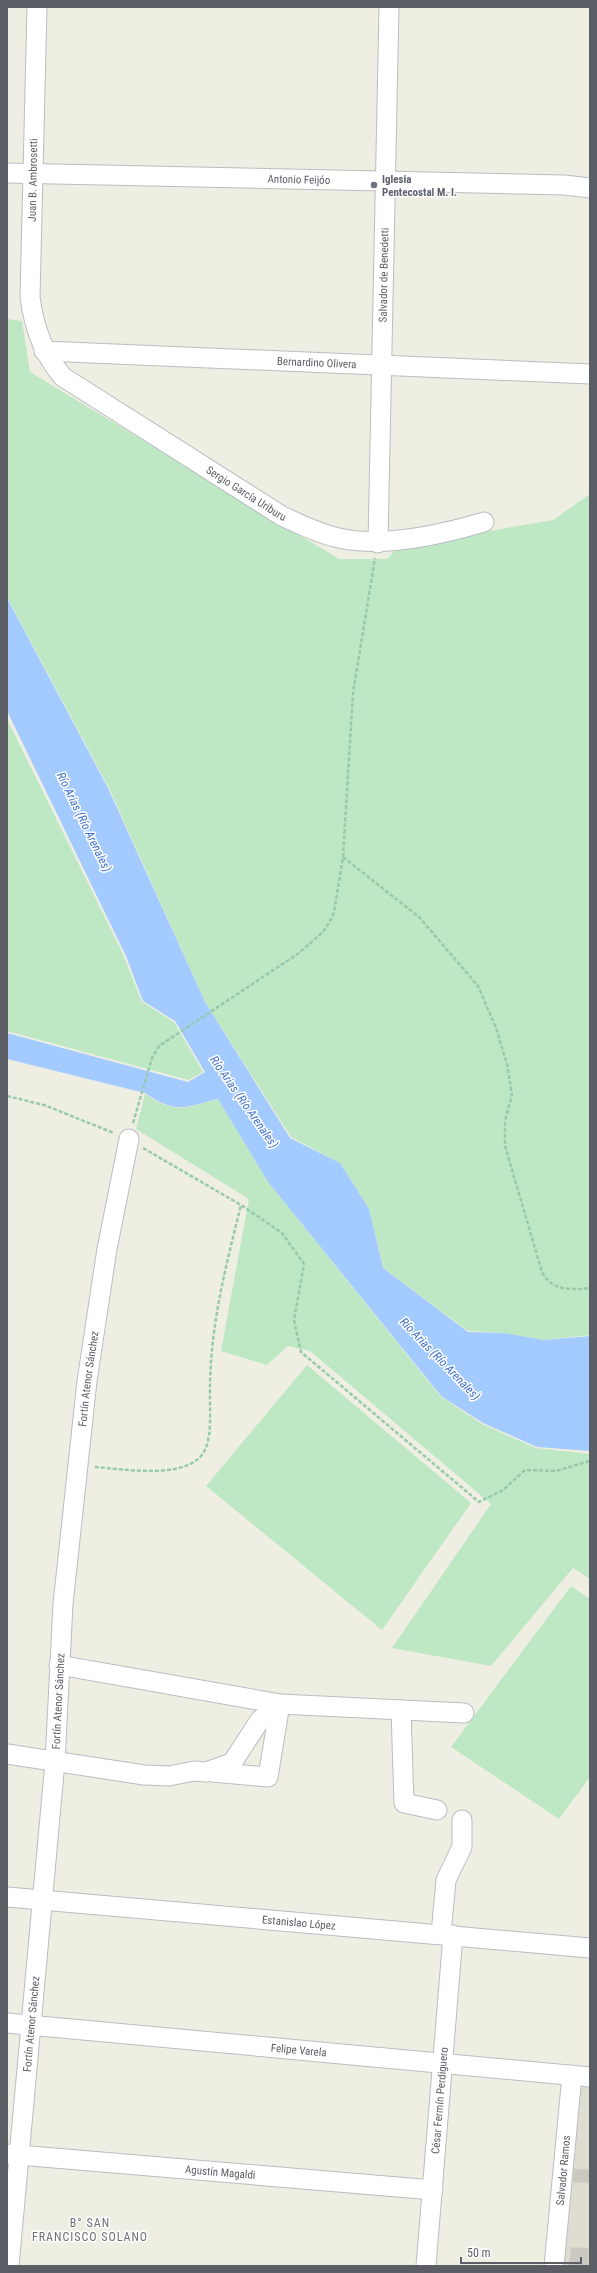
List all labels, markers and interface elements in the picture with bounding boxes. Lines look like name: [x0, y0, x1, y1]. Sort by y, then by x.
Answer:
street label: Juan B. Ambrosetti: [26, 138, 40, 222]
street label: Antonio Feijóo: [267, 172, 331, 186]
place label: Iglesia Pentecostal M. I.: [382, 173, 457, 199]
marker: Iglesia Pentecostal M. I.: [369, 180, 379, 190]
street label: Salvador de Benedetti: [376, 228, 391, 323]
street label: Bernardino Olivera: [277, 354, 357, 371]
street label: Sergio García Uriburu: [204, 463, 288, 523]
water label: Río Arias (Río Arenales): [54, 770, 114, 874]
water label: Río Arias (Río Arenales): [207, 1053, 281, 1151]
water label: Río Arias (Río Arenales): [397, 1315, 483, 1403]
street label: Fortín Atenor Sánchez: [76, 1330, 101, 1427]
street label: Fortín Atenor Sánchez: [49, 1653, 67, 1750]
street label: Estanislao López: [261, 1913, 336, 1932]
street label: Fortín Atenor Sánchez: [20, 1975, 42, 2073]
street label: Felipe Varela: [270, 2041, 327, 2059]
street label: César Fermín Perdiguero: [429, 2046, 450, 2155]
street label: Salvador Ramos: [553, 2135, 573, 2206]
street label: Agustín Magaldi: [184, 2163, 256, 2181]
district label: B° SAN FRANCISCO SOLANO: [32, 2216, 148, 2244]
scale bar: [461, 2239, 581, 2265]
text: 50 m: [467, 2246, 491, 2260]

